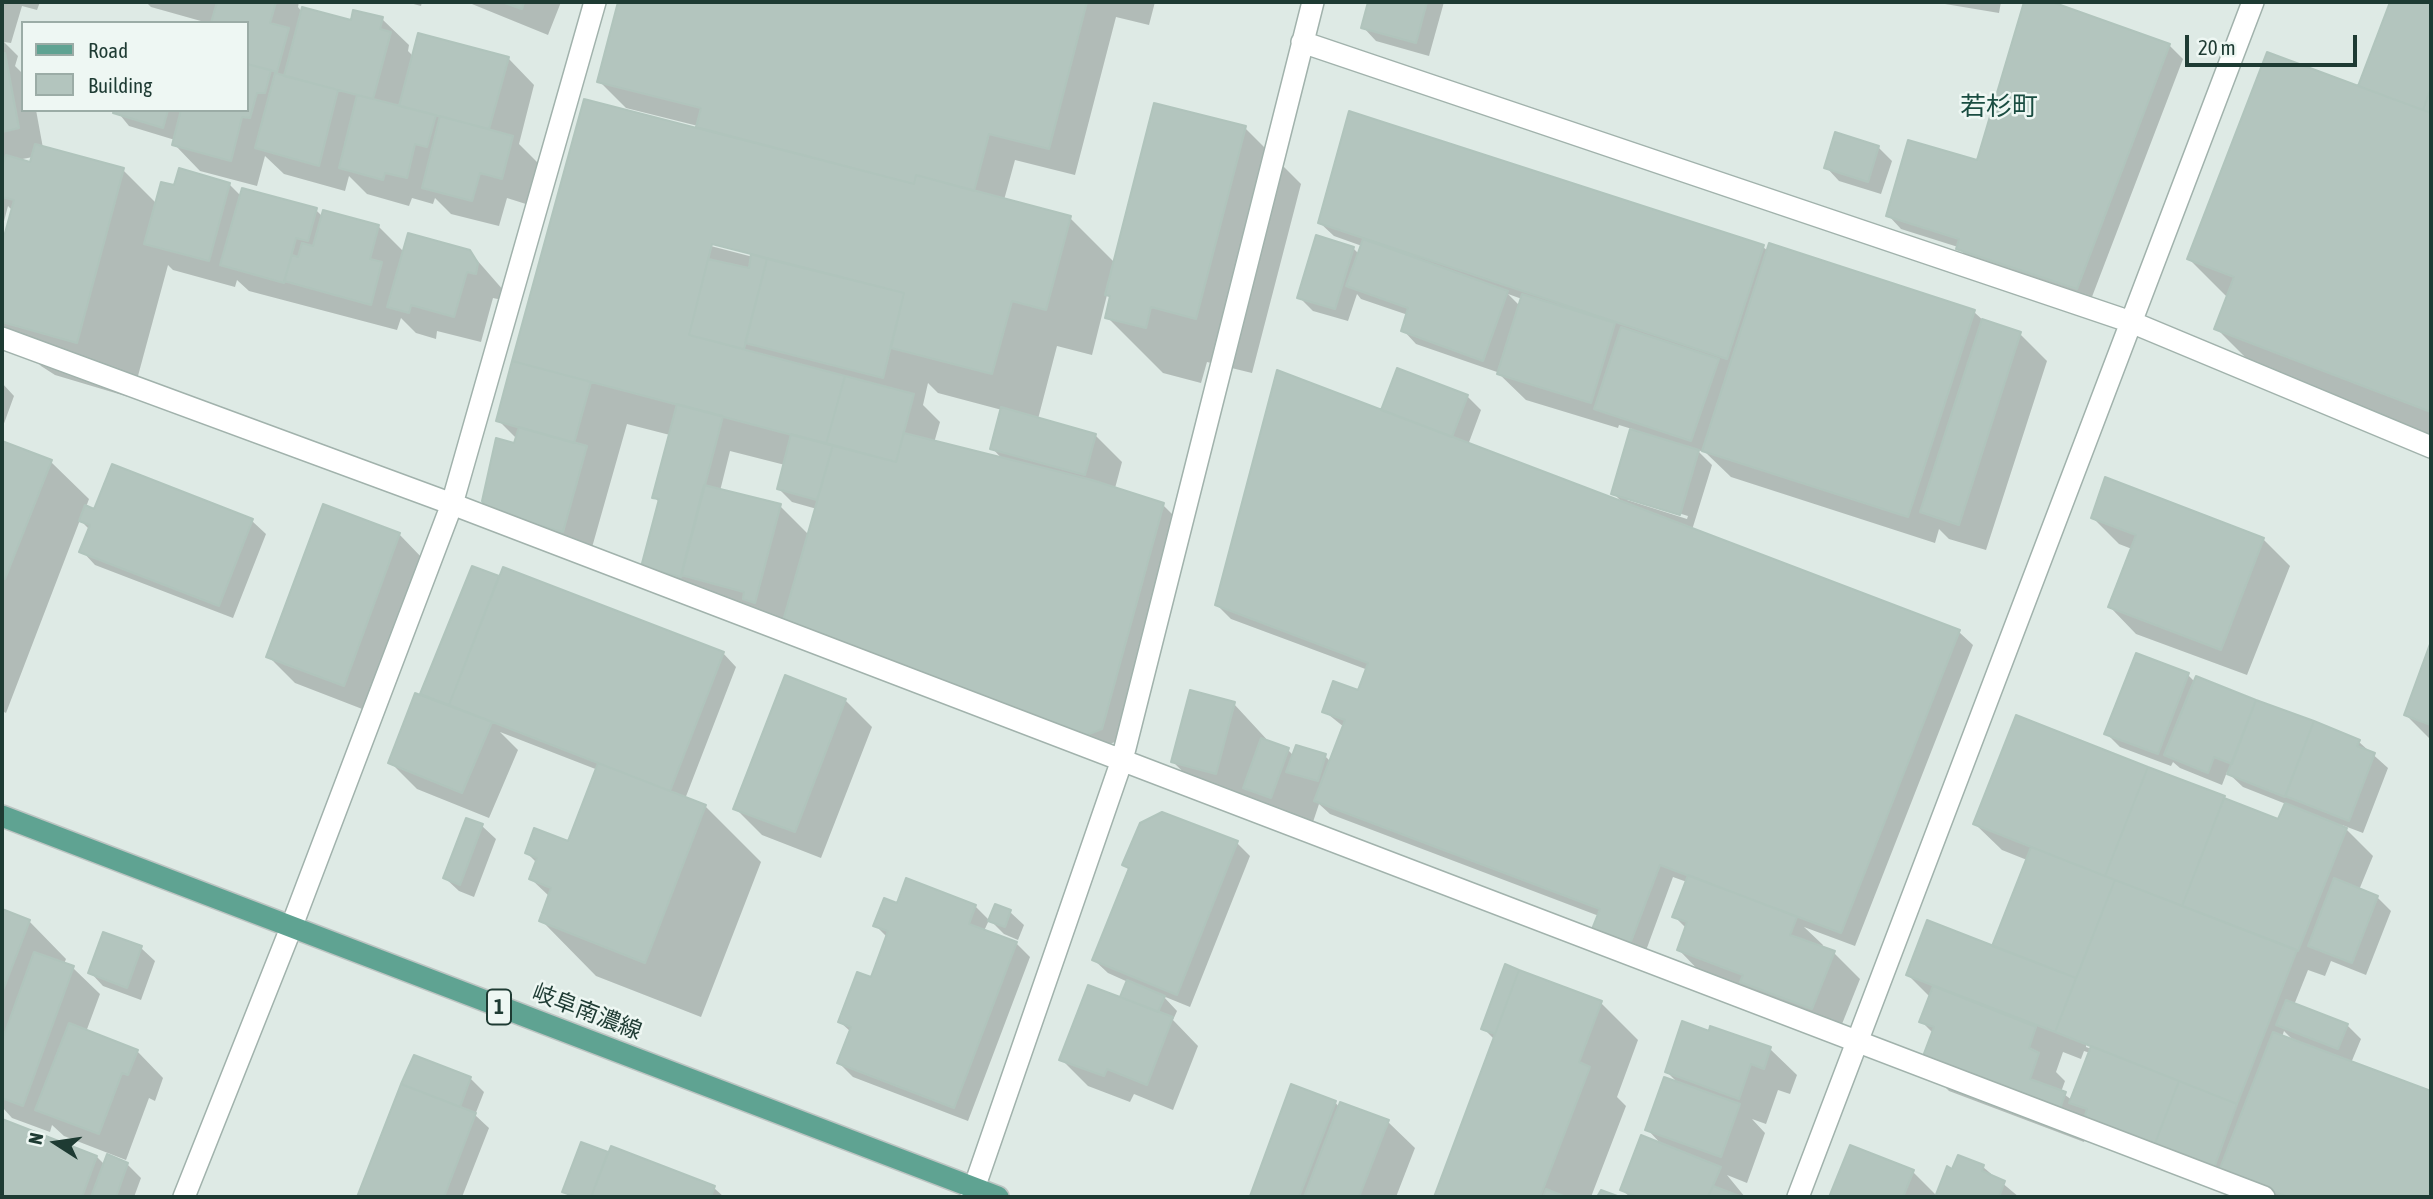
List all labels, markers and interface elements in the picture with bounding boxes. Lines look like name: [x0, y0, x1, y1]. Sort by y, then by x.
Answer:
legend: [21, 21, 248, 112]
scale bar: [2188, 21, 2360, 65]
text: 20 m: [2198, 35, 2236, 59]
text: Road: [88, 38, 128, 62]
text: Building: [88, 73, 152, 97]
district label: 若杉町: [1960, 91, 2038, 123]
street label: 岐阜南濃線: [528, 979, 646, 1045]
road number: 1: [487, 990, 511, 1024]
north arrow: [21, 1108, 91, 1178]
text: N: [24, 1131, 47, 1146]

